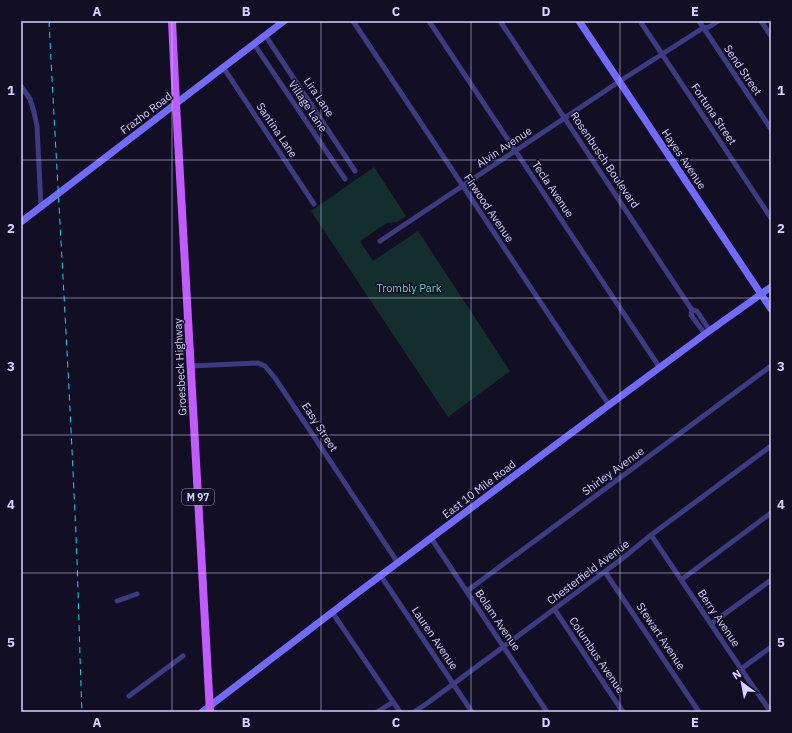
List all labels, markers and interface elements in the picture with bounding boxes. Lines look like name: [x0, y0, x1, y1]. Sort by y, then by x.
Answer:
text: A: [93, 3, 102, 20]
text: B: [242, 3, 251, 20]
text: C: [392, 3, 401, 20]
text: D: [541, 3, 551, 20]
text: E: [691, 3, 699, 20]
street label: Send Street: [721, 42, 765, 98]
street label: Lira Lane: [301, 75, 337, 119]
street label: Village Lane: [286, 78, 330, 134]
street label: Fortuna Street: [688, 81, 740, 148]
text: 1: [7, 82, 15, 99]
text: 1: [777, 82, 785, 99]
street label: Frazho Road: [117, 89, 175, 137]
street label: Santina Lane: [253, 100, 301, 160]
street label: Rosenbusch Boulevard: [568, 109, 642, 211]
street label: Alvin Avenue: [474, 123, 534, 171]
street label: Hayes Avenue: [659, 126, 709, 192]
street label: Tecla Avenue: [529, 158, 577, 220]
street label: Firwood Avenue: [461, 171, 517, 245]
text: 2: [7, 220, 15, 237]
text: 2: [777, 220, 785, 237]
park label: Trombly Park: [376, 281, 442, 295]
street label: Groesbeck Highway: [170, 317, 190, 416]
text: 3: [7, 358, 15, 375]
text: 3: [777, 358, 785, 375]
street label: Easy Street: [299, 400, 341, 454]
street label: Shirley Avenue: [579, 444, 647, 498]
street label: East 10 Mile Road: [439, 457, 519, 521]
road number: M 97: [182, 489, 214, 505]
text: 4: [7, 496, 15, 513]
text: 4: [777, 496, 785, 513]
street label: Chesterfield Avenue: [544, 537, 632, 607]
street label: Bolam Avenue: [472, 587, 524, 653]
street label: Berry Avenue: [695, 587, 743, 649]
street label: Stewart Avenue: [633, 600, 689, 672]
street label: Lauren Avenue: [409, 604, 461, 672]
street label: Columbus Avenue: [566, 614, 628, 696]
text: 5: [7, 634, 15, 651]
text: 5: [777, 634, 785, 651]
north arrow: [722, 663, 762, 703]
text: N: [730, 666, 744, 683]
text: A: [93, 714, 102, 731]
text: B: [242, 714, 251, 731]
text: C: [392, 714, 401, 731]
text: D: [541, 714, 551, 731]
text: E: [691, 714, 699, 731]

